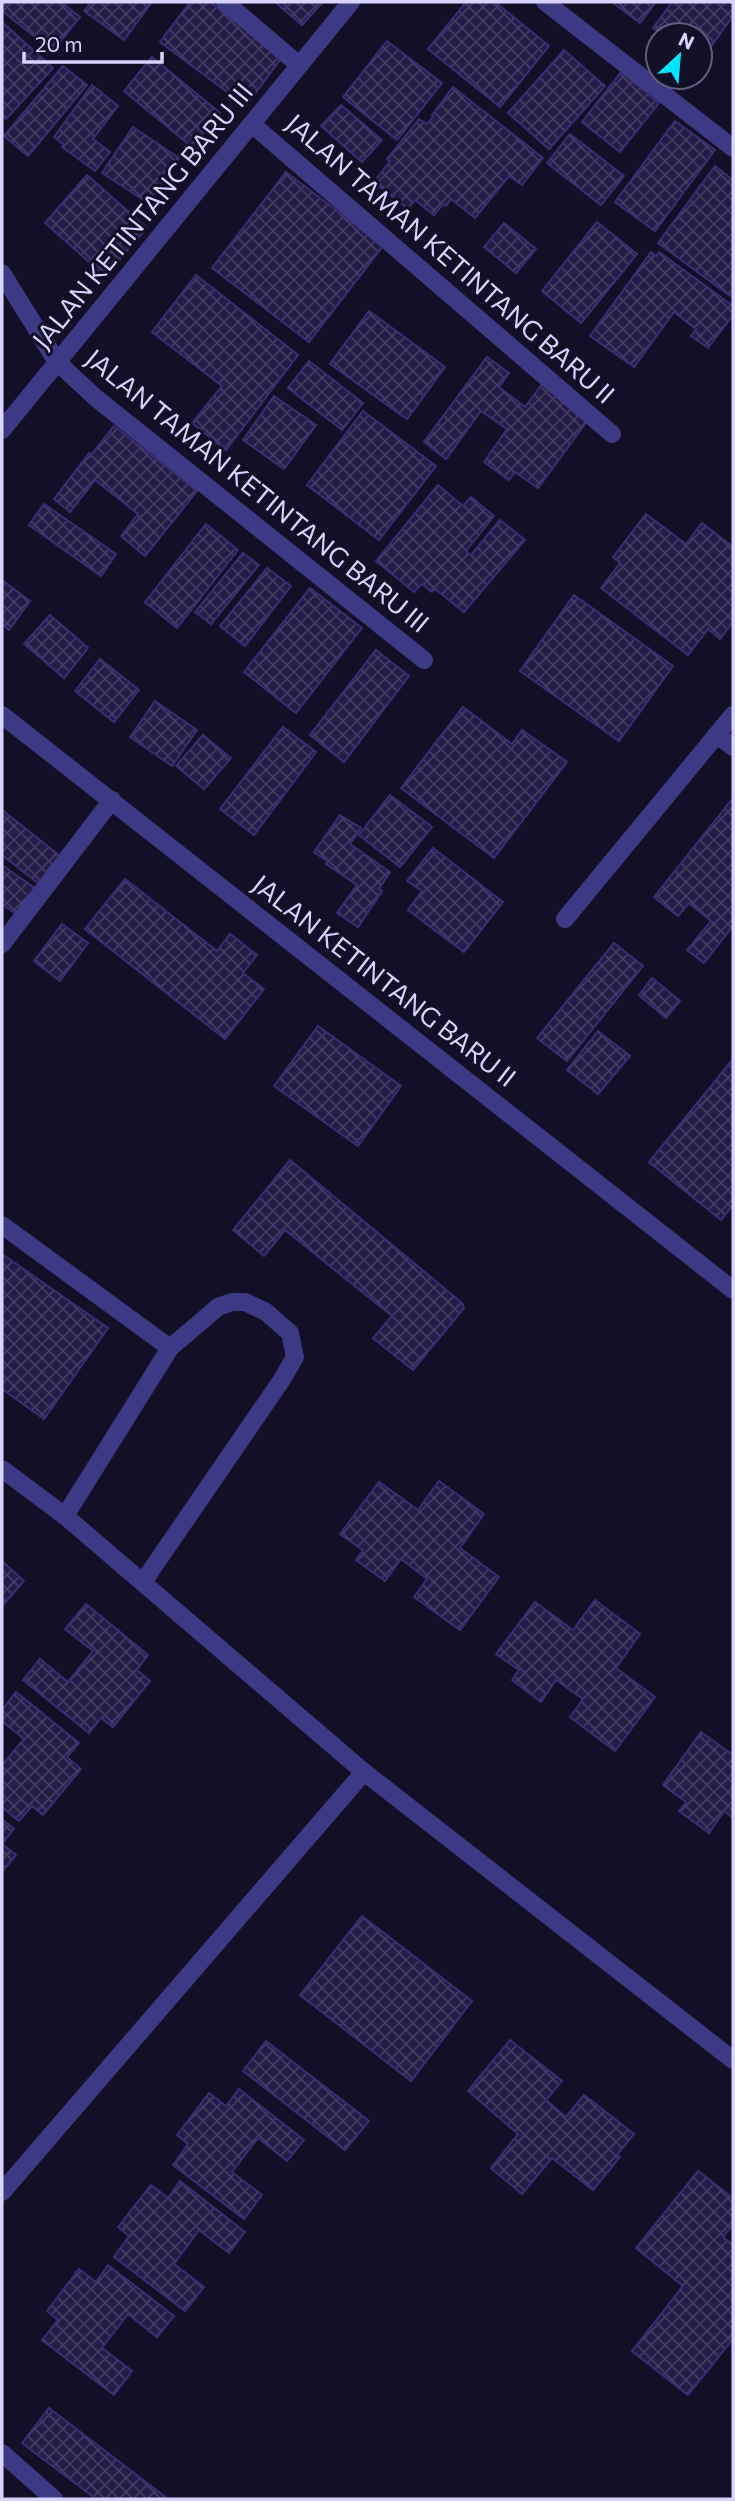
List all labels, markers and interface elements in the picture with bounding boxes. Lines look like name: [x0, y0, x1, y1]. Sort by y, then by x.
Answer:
scale bar: [24, 21, 163, 65]
north arrow: [644, 21, 714, 91]
text: N: [675, 27, 698, 54]
text: 20 m: [35, 31, 83, 56]
street label: JALAN KETINTANG BARU III: [25, 76, 259, 354]
street label: JALAN TAMAN KETINTANG BARU II: [280, 107, 622, 409]
street label: JALAN TAMAN KETINTANG BARU III: [80, 342, 436, 638]
street label: JALAN KETINTANG BARU II: [247, 867, 523, 1092]

